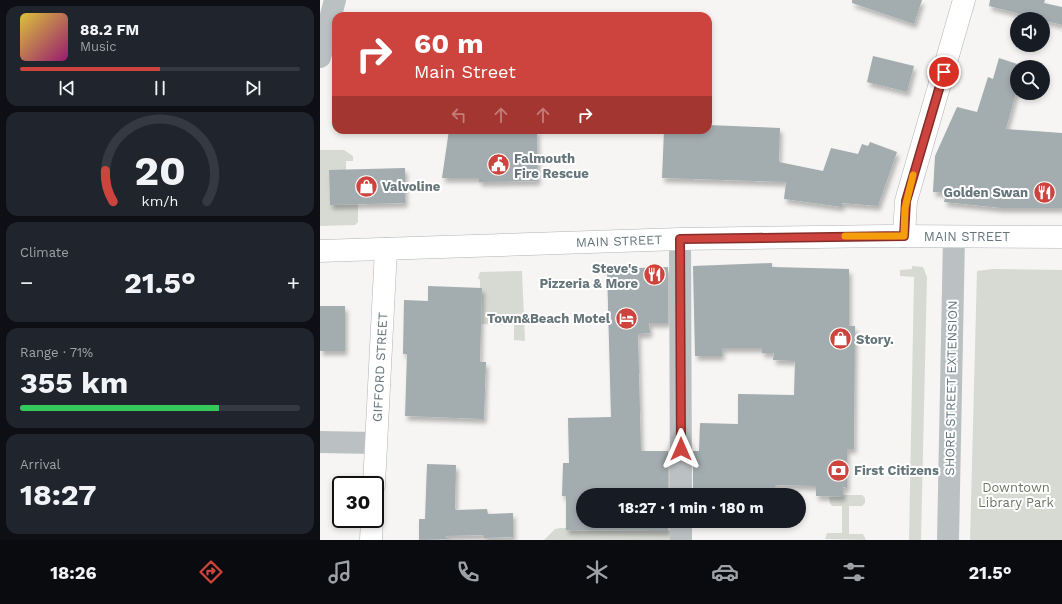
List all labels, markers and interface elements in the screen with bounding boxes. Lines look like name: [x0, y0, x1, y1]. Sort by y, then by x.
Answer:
map controls: [1010, 12, 1050, 100]
button: sound: [1010, 12, 1050, 52]
text: 88.2 FM: [80, 21, 139, 39]
text: 60 m: [414, 27, 484, 60]
icon: right: [348, 28, 400, 80]
text: Music: [80, 39, 117, 54]
pin: [927, 55, 961, 89]
button: search: [1010, 60, 1050, 100]
text: Main Street: [414, 61, 516, 82]
icon: arrive: [933, 61, 955, 83]
icon: previous: [56, 77, 78, 99]
icon: pause: [149, 77, 171, 99]
icon: next: [242, 77, 264, 99]
icon: left: [448, 104, 470, 126]
icon: ahead: [490, 104, 512, 126]
icon: ahead: [532, 104, 554, 126]
icon: right: [574, 104, 596, 126]
text: 20: [134, 146, 186, 195]
place label: Falmouth Fire Rescue: [514, 151, 589, 181]
public building icon: Falmouth Fire Rescue: [485, 152, 511, 178]
shop icon: Valvoline: [354, 173, 380, 199]
place label: Valvoline: [382, 179, 441, 194]
restaurant icon: Golden Swan: [1031, 179, 1057, 205]
place label: Golden Swan: [944, 185, 1028, 200]
text: km/h: [142, 193, 178, 209]
street label: MAIN STREET: [924, 229, 1010, 244]
street label: MAIN STREET: [576, 232, 663, 250]
text: Climate: [20, 245, 69, 260]
place label: Steve's Pizzeria & More: [539, 261, 638, 291]
restaurant icon: Steve's Pizzeria & More: [641, 262, 667, 288]
text: 21.5°: [124, 265, 196, 300]
text: −: [20, 270, 33, 295]
text: +: [287, 270, 300, 295]
street label: SHORE STREET EXTENSION: [942, 300, 960, 476]
hotel icon: Town&Beach Motel: [613, 305, 639, 331]
place label: Town&Beach Motel: [487, 311, 611, 326]
street label: GIFFORD STREET: [370, 312, 390, 422]
shop icon: Story.: [828, 326, 854, 352]
place label: Story.: [856, 332, 894, 347]
text: Range · 71%: [20, 345, 93, 360]
text: 355 km: [20, 365, 128, 400]
position arrow: [660, 428, 702, 470]
text: Arrival: [20, 457, 61, 472]
bank icon: First Citizens: [825, 457, 851, 483]
place label: First Citizens: [854, 463, 939, 478]
speed limit sign: 30: [332, 476, 384, 528]
text: 18:27: [20, 477, 96, 512]
park label: Downtown Library Park: [978, 480, 1055, 510]
text: 18:27 · 1 min · 180 m: [618, 499, 764, 517]
icon: directions: [197, 558, 225, 586]
icon: music: [326, 558, 354, 586]
icon: phone: [454, 558, 482, 586]
icon: climate: [583, 558, 611, 586]
icon: car: [711, 558, 739, 586]
icon: filters: [840, 558, 868, 586]
text: 18:26: [50, 562, 97, 583]
text: 21.5°: [969, 562, 1012, 583]

